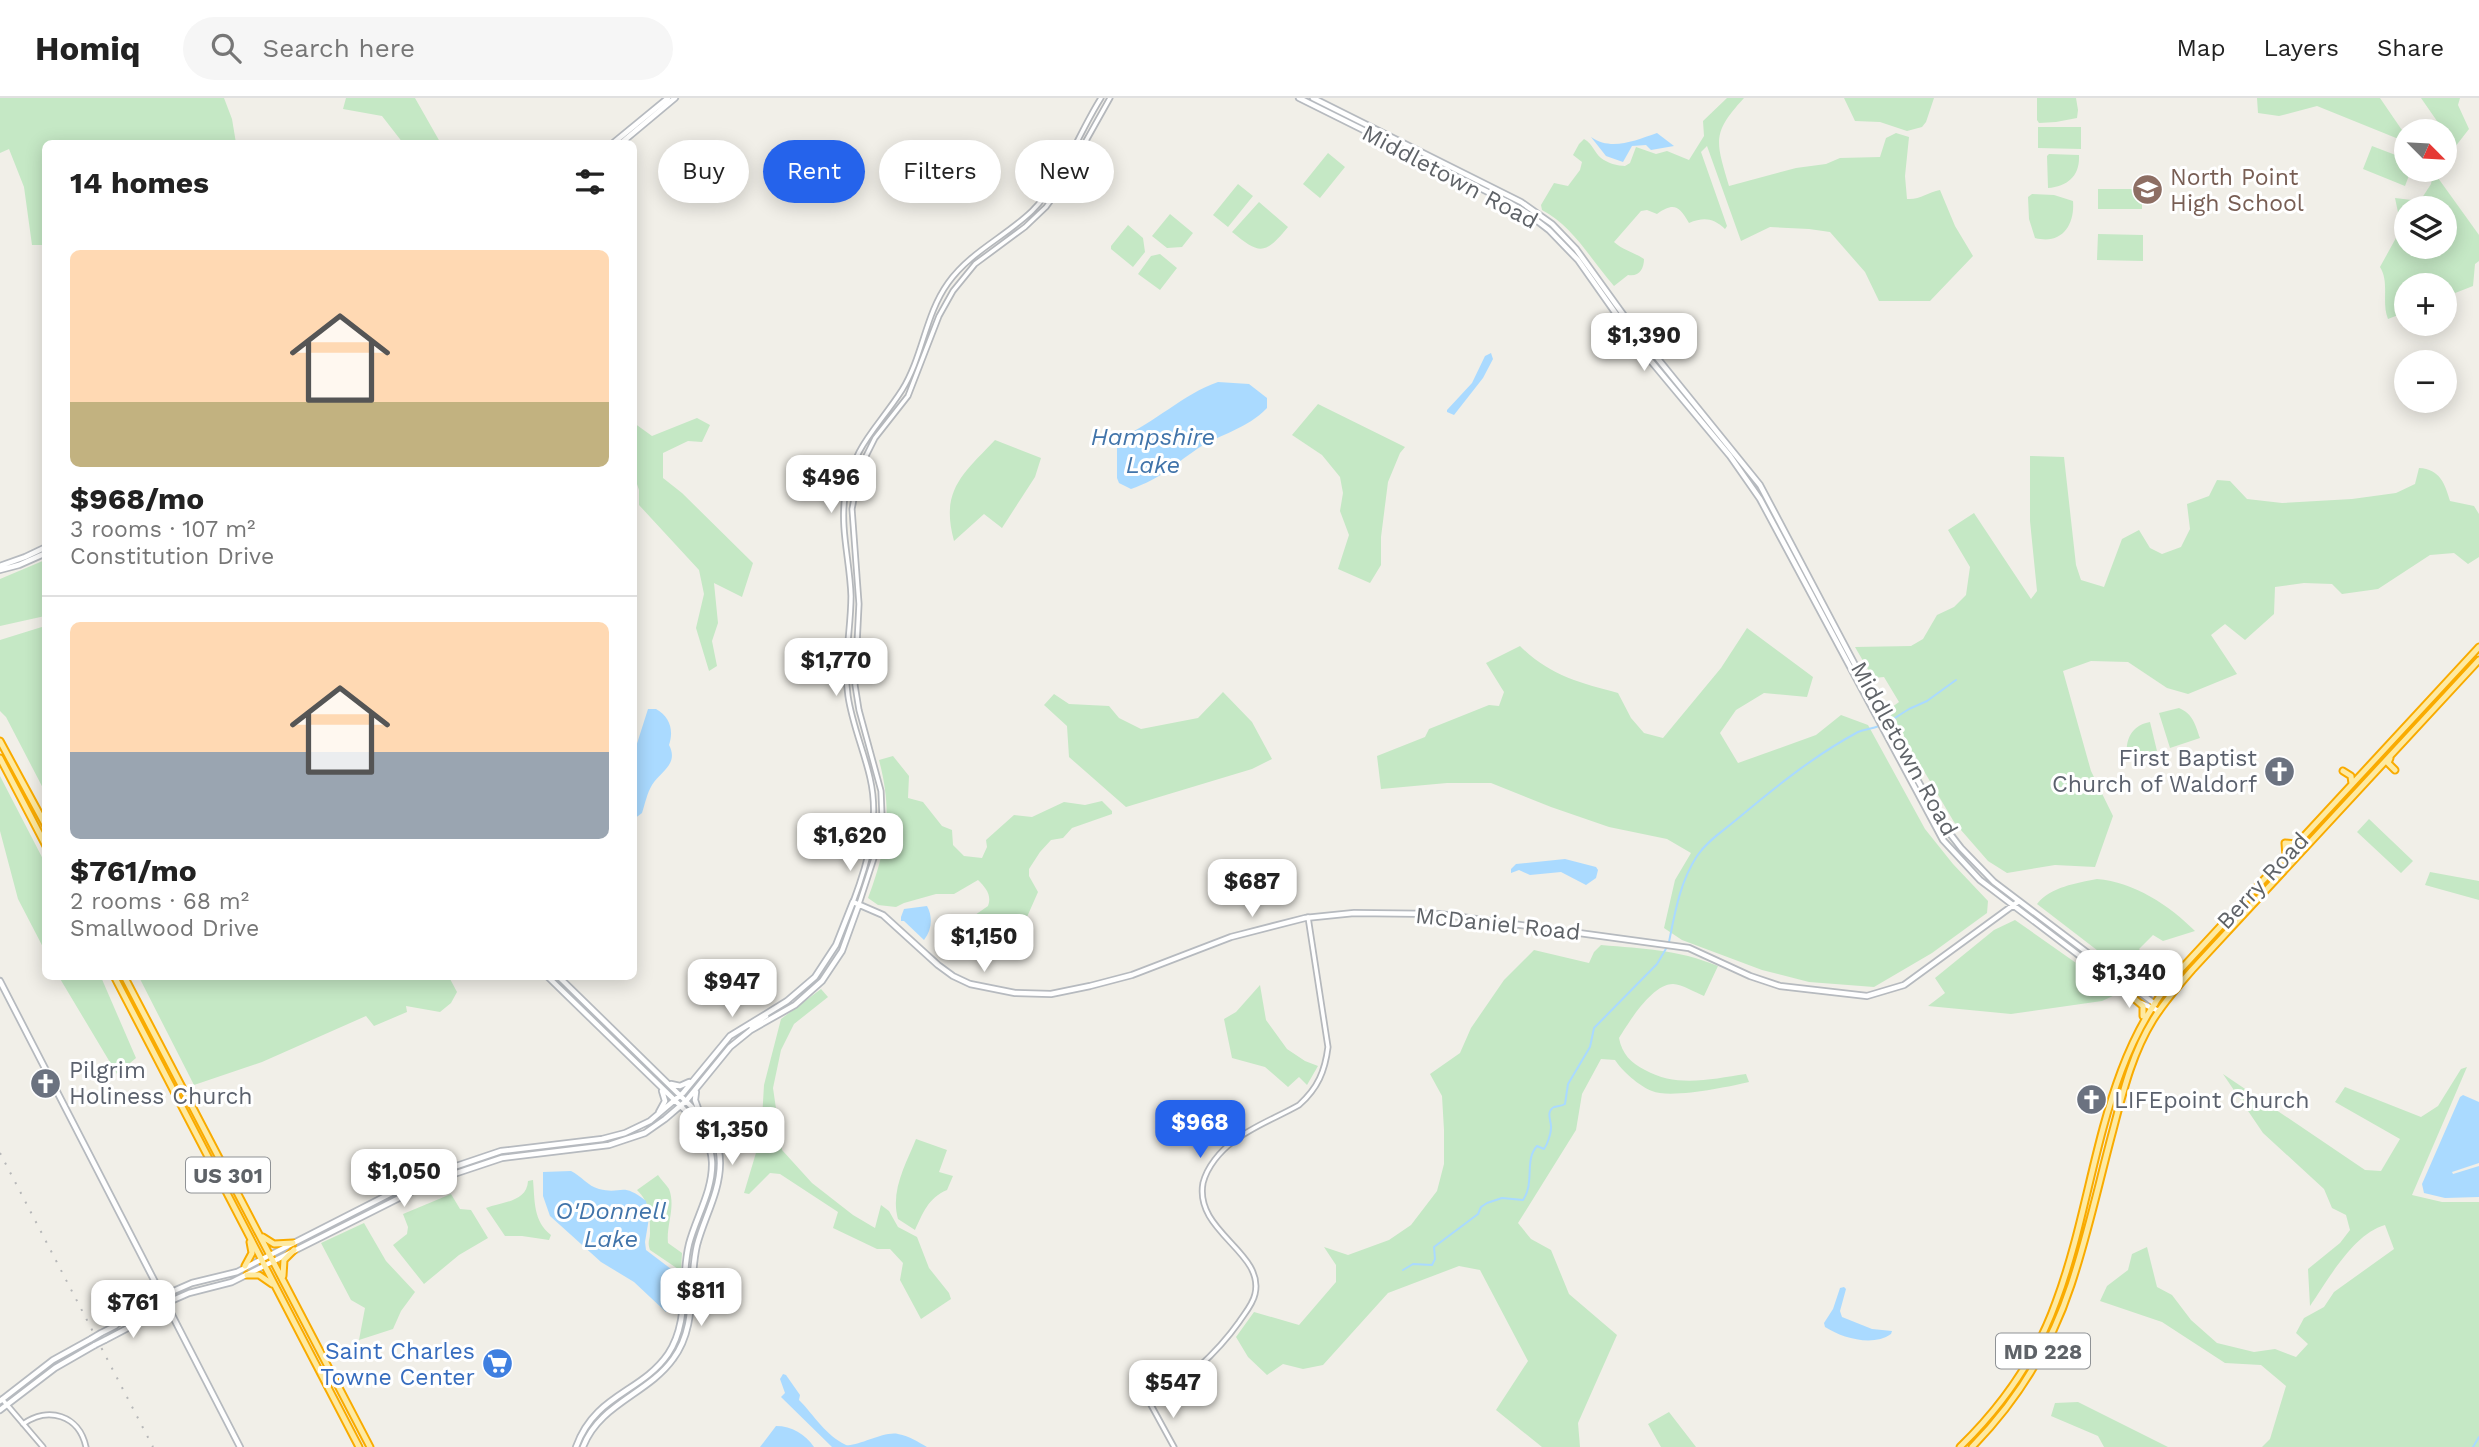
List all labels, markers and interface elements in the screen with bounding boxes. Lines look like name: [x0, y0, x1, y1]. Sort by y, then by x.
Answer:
search box: [183, 17, 673, 80]
text: Homiq: [35, 29, 141, 68]
icon: search: [207, 29, 245, 67]
text: Search here: [263, 33, 415, 63]
text: Map: [2177, 34, 2225, 62]
text: Layers: [2263, 34, 2339, 62]
text: Share: [2377, 34, 2444, 62]
street label: Middletown Road: [1358, 119, 1542, 235]
north arrow: [2394, 119, 2457, 182]
map controls: [2394, 119, 2457, 413]
chip: Buy: [658, 140, 749, 203]
chip: Rent: [763, 140, 865, 203]
chip: Filters: [879, 140, 1001, 203]
chip: New: [1015, 140, 1114, 203]
icon: filters: [571, 163, 609, 201]
place label: North Point High School: [2170, 164, 2304, 217]
text: 14 homes: [70, 165, 209, 200]
school or university icon: North Point High School: [2130, 173, 2164, 207]
button: layers: [2394, 196, 2457, 259]
button: +: [2394, 273, 2457, 336]
icon: home: [277, 295, 403, 421]
pin: $1,390: [1587, 314, 1701, 373]
text: $1,390: [1607, 322, 1681, 349]
button: −: [2394, 350, 2457, 413]
water label: Hampshire Lake: [1091, 423, 1215, 479]
pin: $496: [790, 456, 872, 515]
text: $496: [802, 464, 860, 491]
text: $968/mo: [70, 481, 204, 516]
text: 3 rooms · 107 m²: [70, 516, 256, 543]
text: Constitution Drive: [70, 543, 274, 570]
pin: $1,770: [779, 638, 893, 698]
text: $1,770: [801, 647, 871, 674]
street label: Middletown Road: [1845, 657, 1963, 841]
icon: home: [277, 667, 403, 793]
place label: First Baptist Church of Waldorf: [2052, 745, 2257, 798]
church icon: First Baptist Church of Waldorf: [2263, 754, 2297, 788]
pin: $1,620: [793, 814, 907, 873]
text: $1,620: [813, 822, 887, 849]
street label: Berry Road: [2211, 827, 2315, 935]
text: $761/mo: [70, 853, 197, 888]
pin: $687: [1211, 860, 1293, 919]
text: $687: [1224, 868, 1280, 895]
text: 2 rooms · 68 m²: [70, 888, 249, 915]
street label: McDaniel Road: [1414, 902, 1582, 946]
pin: $1,150: [927, 914, 1041, 974]
text: Smallwood Drive: [70, 915, 259, 942]
text: $1,150: [950, 923, 1018, 950]
pin: $1,340: [2072, 950, 2186, 1010]
text: $1,340: [2092, 959, 2166, 986]
pin: $947: [691, 960, 773, 1019]
text: $947: [704, 968, 760, 995]
place label: Pilgrim Holiness Church: [69, 1057, 253, 1110]
church icon: Pilgrim Holiness Church: [29, 1066, 63, 1100]
church icon: LIFEpoint Church: [2074, 1083, 2108, 1117]
place label: LIFEpoint Church: [2114, 1087, 2310, 1114]
pin: $968: [1159, 1100, 1241, 1160]
pin: $1,350: [675, 1108, 789, 1167]
text: $968: [1171, 1109, 1229, 1136]
text: $1,350: [695, 1116, 769, 1143]
pin: $1,050: [347, 1150, 461, 1209]
road number: US 301: [186, 1158, 270, 1192]
text: $1,050: [367, 1158, 441, 1185]
water label: O'Donnell Lake: [555, 1197, 667, 1253]
pin: $811: [660, 1268, 742, 1328]
text: $811: [677, 1277, 726, 1304]
pin: $761: [92, 1280, 174, 1340]
text: $761: [107, 1289, 159, 1316]
road number: MD 228: [1996, 1334, 2090, 1368]
place label: Saint Charles Towne Center: [320, 1338, 475, 1391]
supermarket icon: Saint Charles Towne Center: [481, 1347, 515, 1381]
pin: $547: [1132, 1360, 1214, 1420]
text: $547: [1145, 1369, 1201, 1396]

